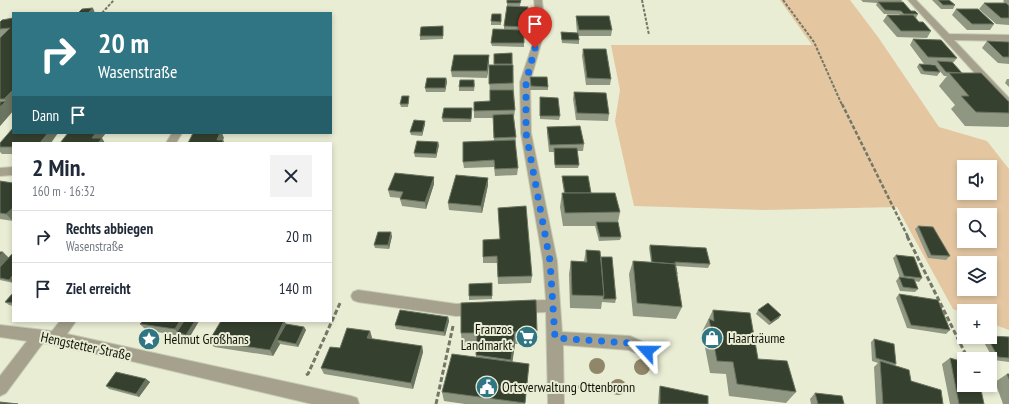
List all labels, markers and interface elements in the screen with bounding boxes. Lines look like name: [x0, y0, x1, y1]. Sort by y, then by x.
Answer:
pin: [518, 7.0, 552, 48]
icon: arrive: [524, 13, 546, 35]
text: 20 m: [98, 24, 149, 61]
icon: right: [32, 28, 84, 80]
text: Wasenstraße: [98, 60, 178, 83]
icon: arrive: [67, 104, 89, 126]
text: Dann: [32, 106, 59, 125]
text: 2 Min.: [32, 152, 86, 183]
button: close: [270, 155, 312, 197]
map controls: [957, 160, 997, 392]
button: sound: [957, 160, 997, 200]
text: 160 m · 16:32: [32, 183, 95, 200]
button: search: [957, 208, 997, 248]
text: Rechts abbiegen: [66, 219, 153, 238]
icon: right: [32, 226, 54, 248]
text: 20 m: [286, 227, 312, 246]
text: Wasenstraße: [66, 238, 123, 255]
button: layers: [957, 256, 997, 296]
icon: arrive: [32, 278, 54, 300]
text: Ziel erreicht: [66, 279, 131, 298]
text: 140 m: [279, 279, 312, 298]
button: +: [957, 304, 997, 344]
place label: Franzos Landmarkt: [461, 320, 512, 354]
supermarket icon: Franzos Landmarkt: [514, 324, 540, 350]
shop icon: Haarträume: [699, 325, 725, 351]
place icon: Helmut Großhans: [136, 326, 162, 352]
street label: Hengstetter Straße: [39, 328, 133, 364]
place label: Haarträume: [728, 329, 785, 347]
place label: Helmut Großhans: [164, 330, 249, 348]
position arrow: [626, 330, 668, 372]
button: −: [957, 352, 997, 392]
public building icon: Ortsverwaltung Ottenbronn: [474, 374, 500, 400]
place label: Ortsverwaltung Ottenbronn: [502, 378, 635, 396]

